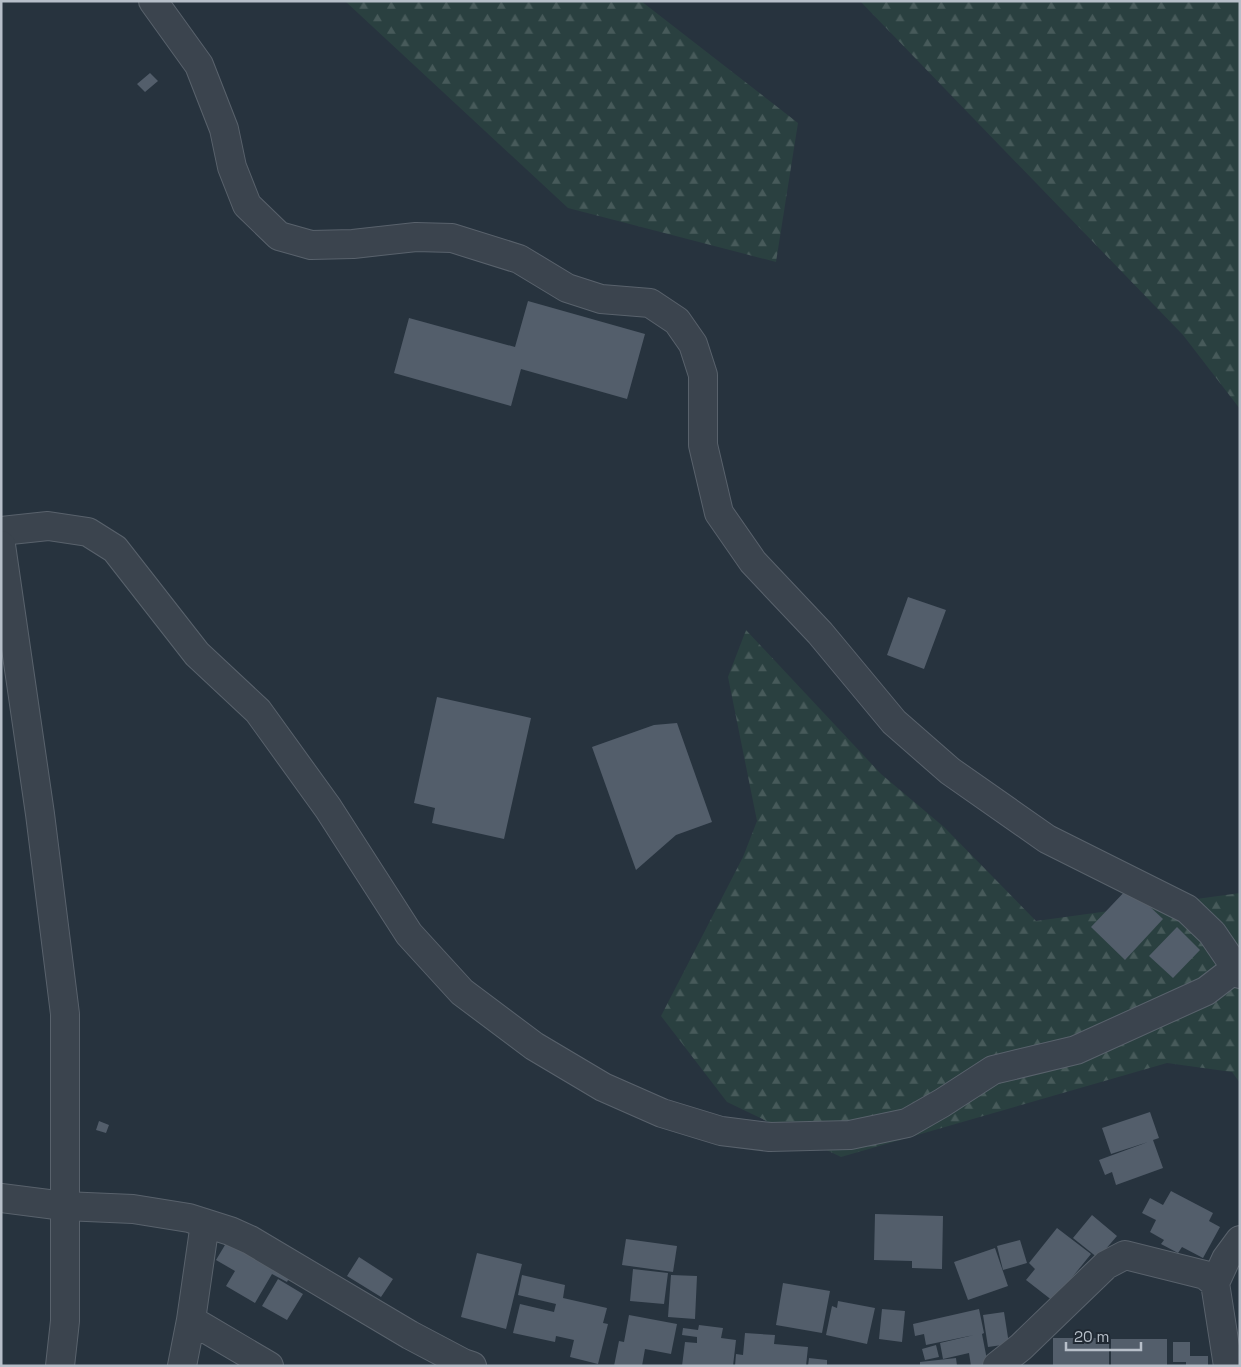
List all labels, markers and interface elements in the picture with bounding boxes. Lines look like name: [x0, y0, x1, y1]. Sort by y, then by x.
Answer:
scale bar: [1066, 1320, 1141, 1352]
text: 20 m: [1074, 1327, 1109, 1346]

